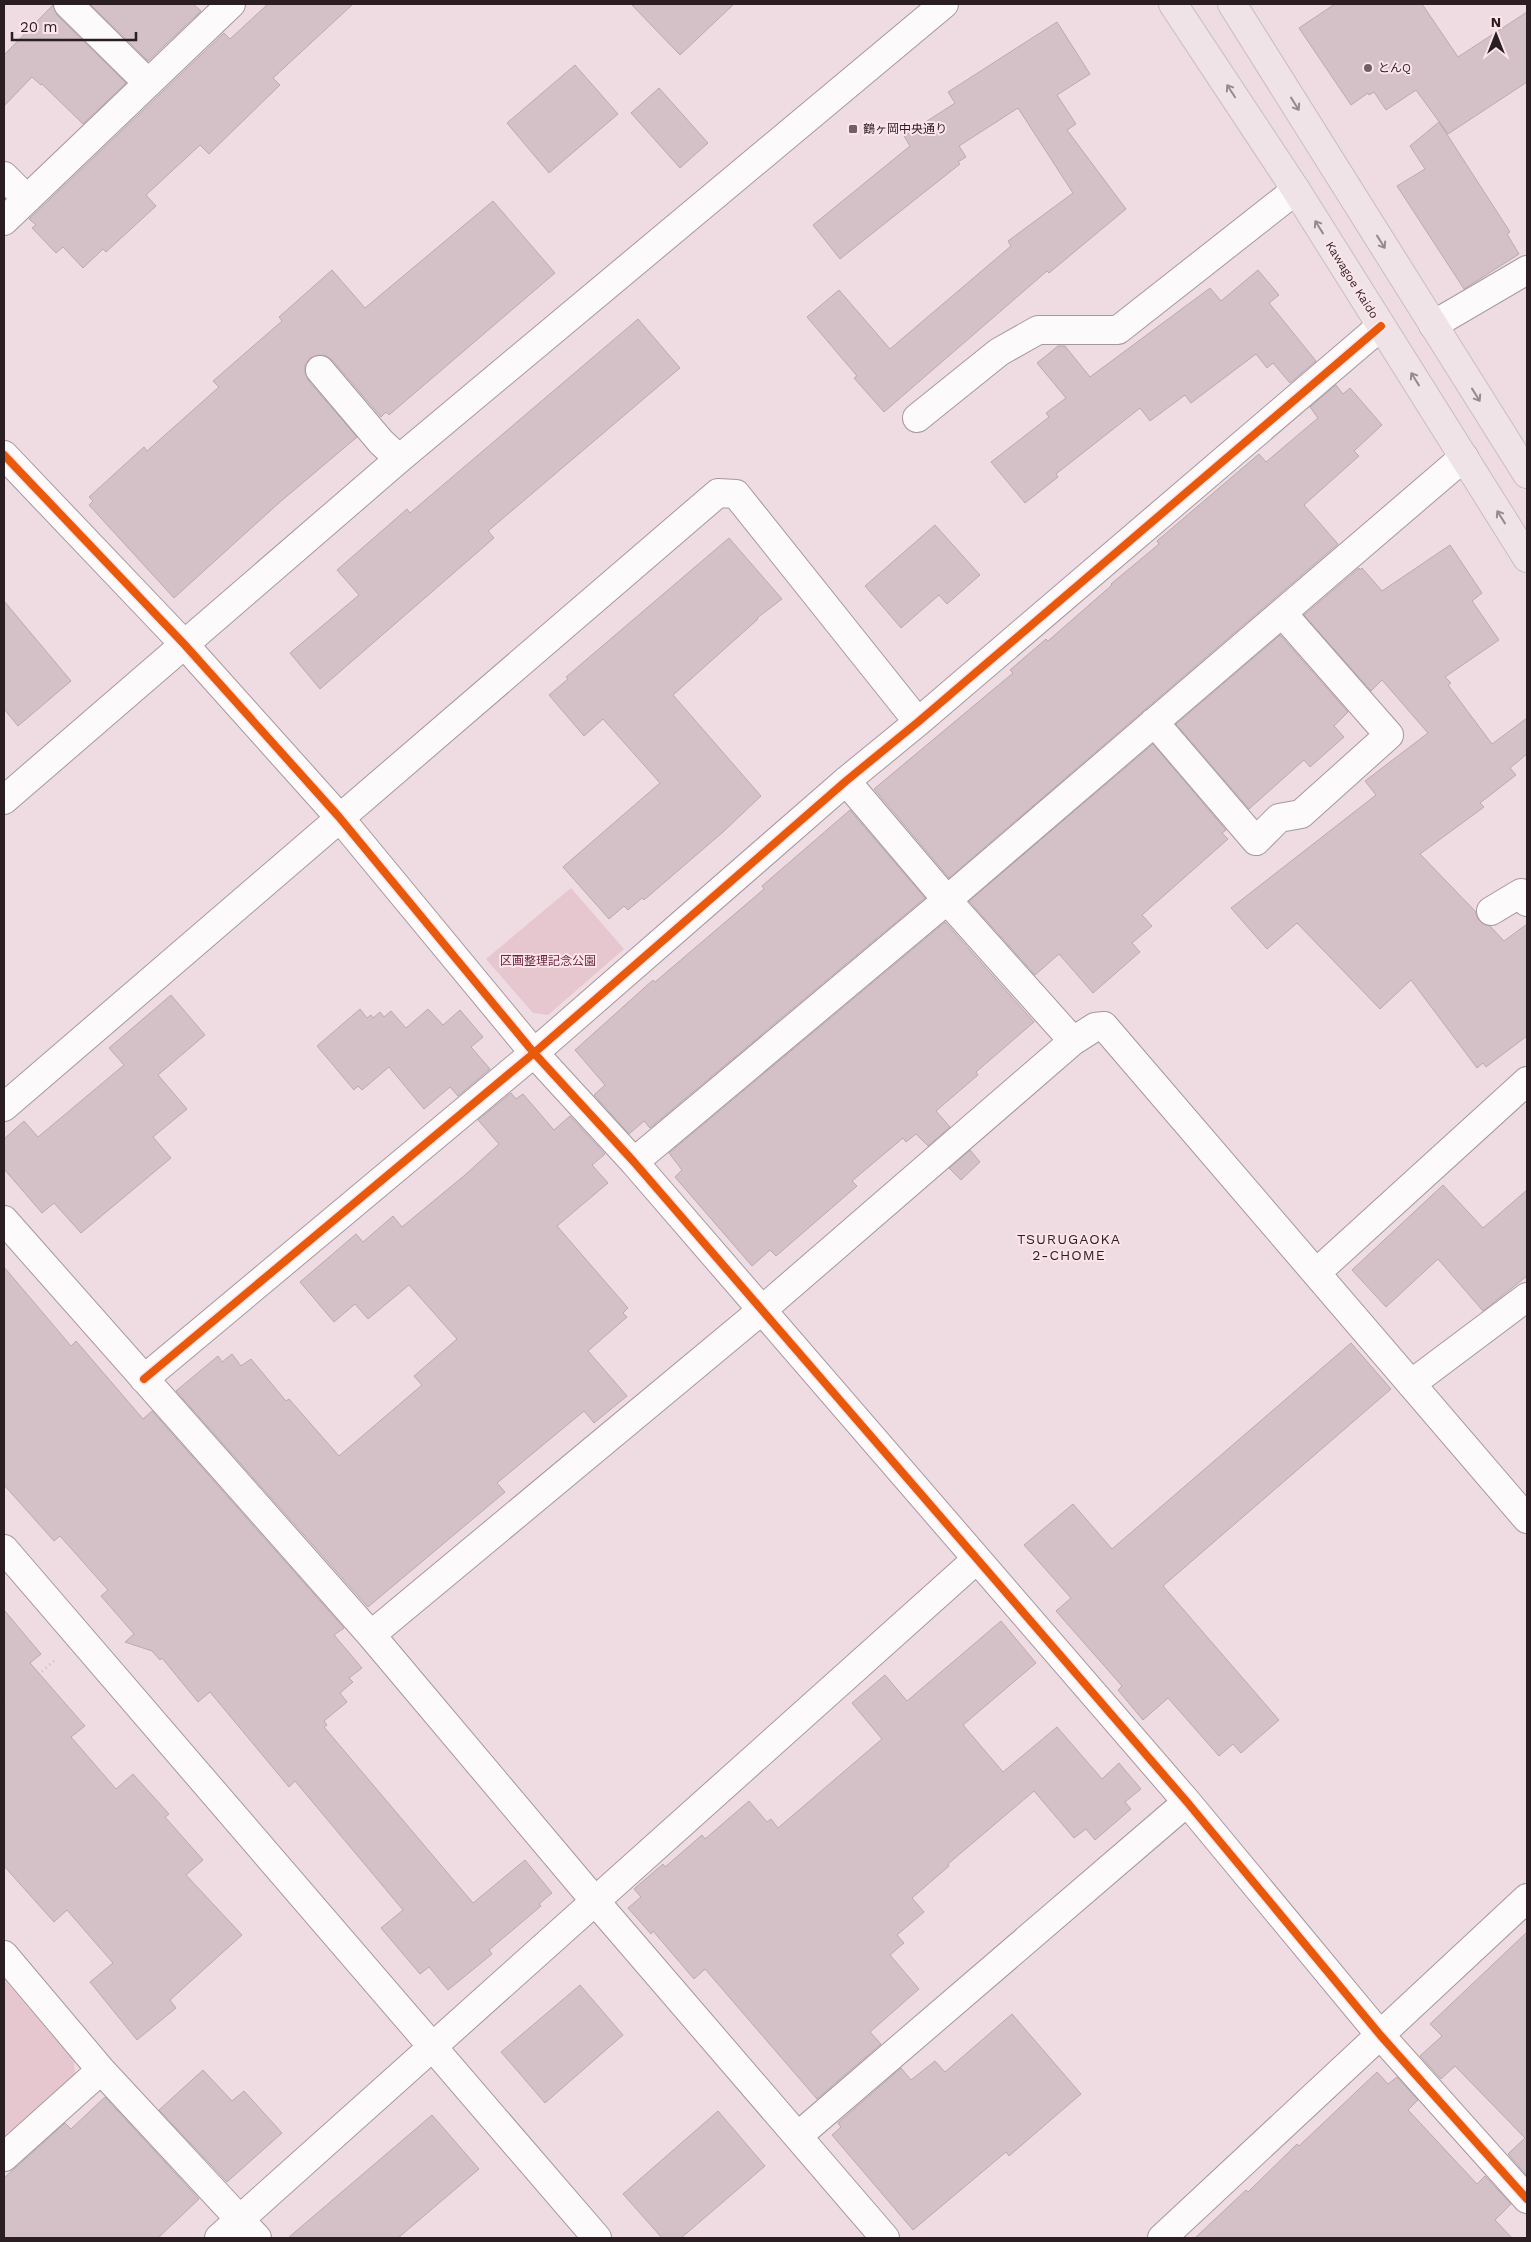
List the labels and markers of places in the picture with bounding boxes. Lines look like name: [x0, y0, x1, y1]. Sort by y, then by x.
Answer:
place label: とんQ: [1378, 61, 1411, 75]
marker: とんQ: [1362, 62, 1374, 74]
place label: 鶴ヶ岡中央通り: [863, 122, 947, 136]
marker: 鶴ヶ岡中央通り: [847, 123, 859, 135]

